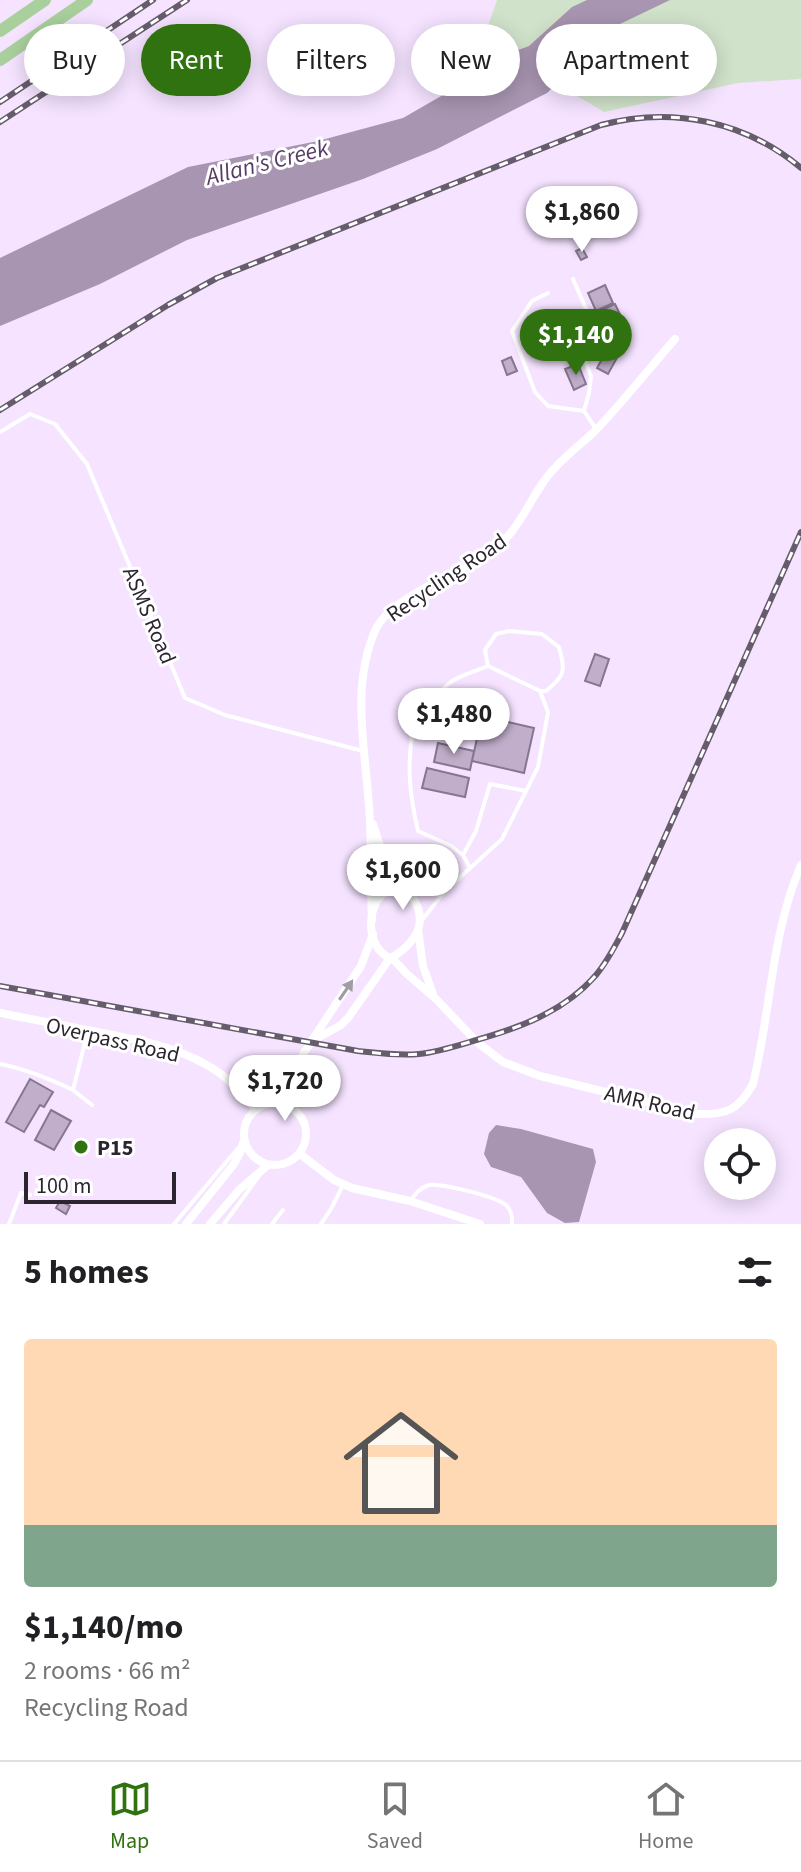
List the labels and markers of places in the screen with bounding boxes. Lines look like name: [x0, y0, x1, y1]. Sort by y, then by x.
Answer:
pin: $1,860: [517, 186, 647, 254]
pin: $1,140: [511, 309, 641, 377]
pin: $1,480: [389, 688, 519, 756]
pin: $1,600: [338, 844, 468, 912]
pin: $1,720: [220, 1055, 350, 1123]
place label: P15: [97, 1132, 133, 1164]
marker: P15: [72, 1138, 90, 1156]

